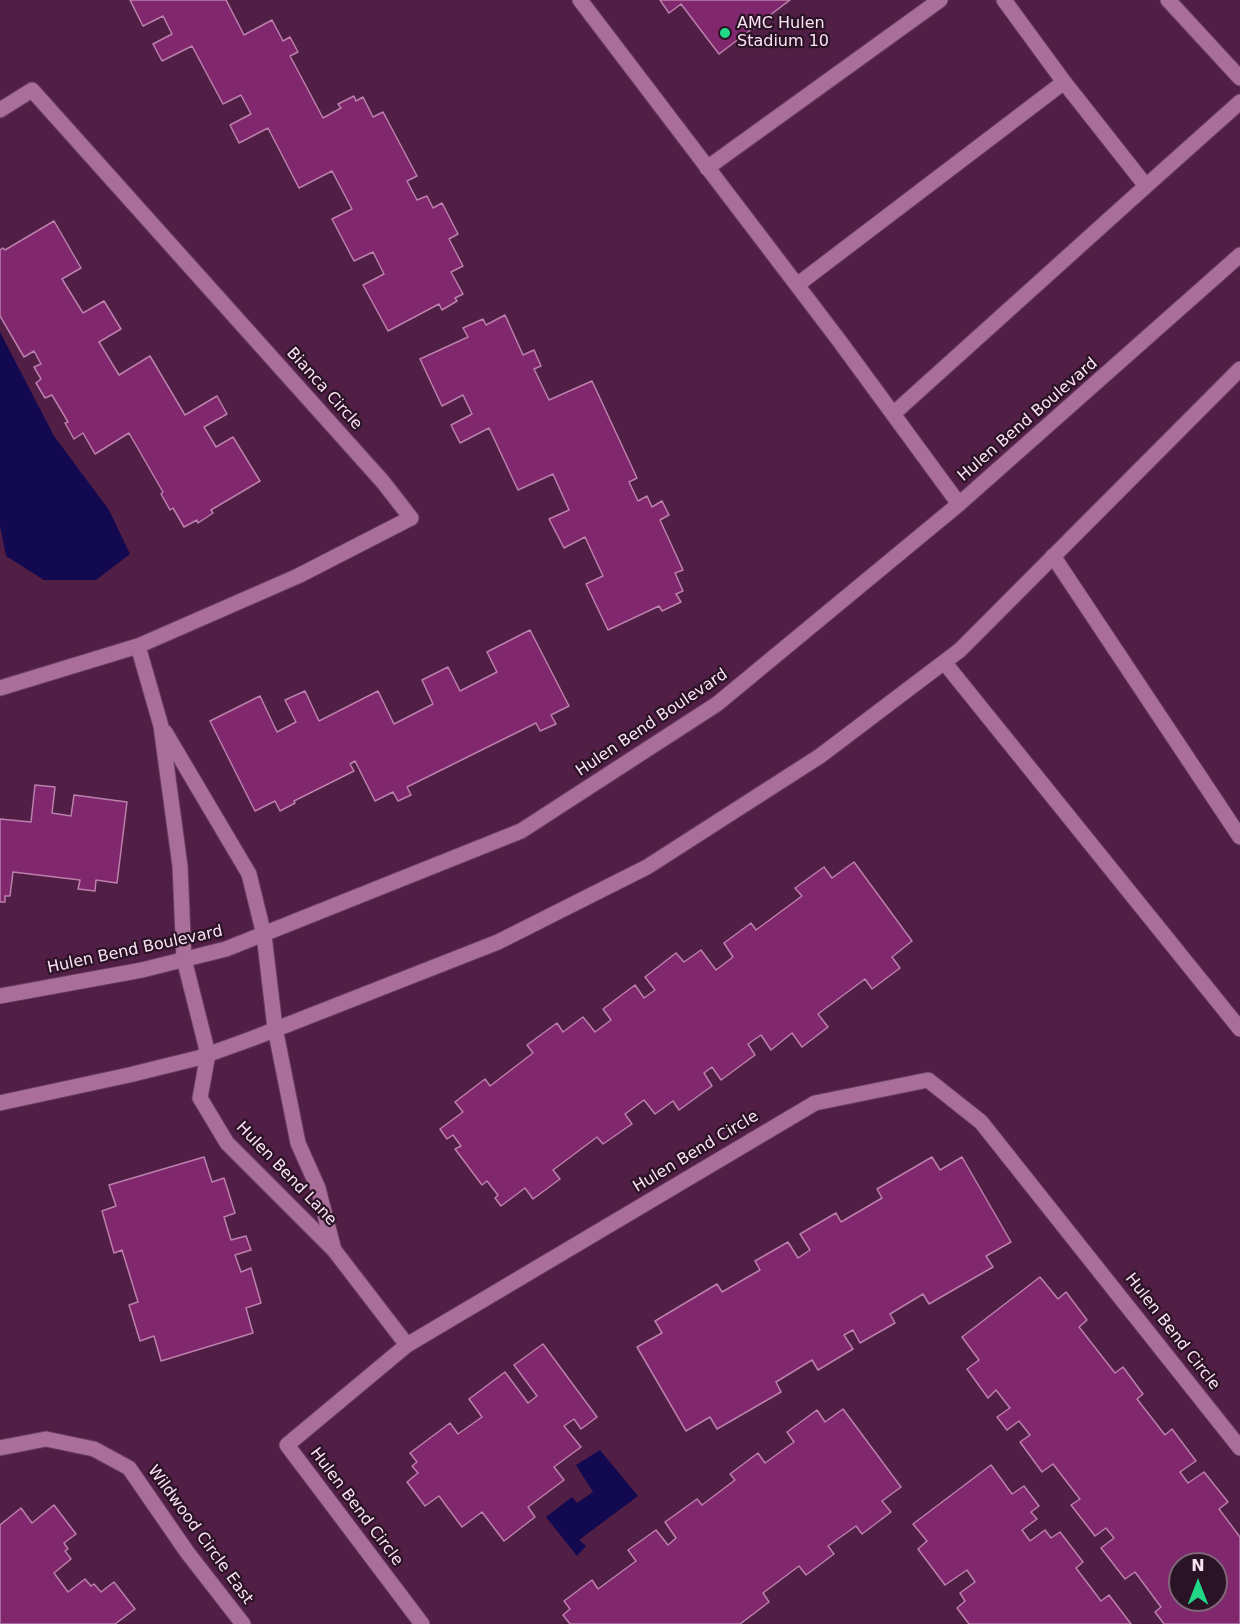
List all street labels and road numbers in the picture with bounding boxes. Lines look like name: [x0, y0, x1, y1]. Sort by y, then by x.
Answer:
street label: Bianca Circle: [282, 344, 366, 434]
street label: Hulen Bend Boulevard: [954, 354, 1102, 486]
street label: Hulen Bend Boulevard: [573, 665, 731, 781]
street label: Hulen Bend Boulevard: [46, 922, 224, 978]
street label: Hulen Bend Circle: [630, 1107, 762, 1197]
street label: Hulen Bend Lane: [232, 1118, 340, 1230]
street label: Hulen Bend Circle: [1120, 1270, 1224, 1394]
street label: Hulen Bend Circle: [305, 1444, 407, 1570]
street label: Wildwood Circle East: [143, 1462, 257, 1608]

